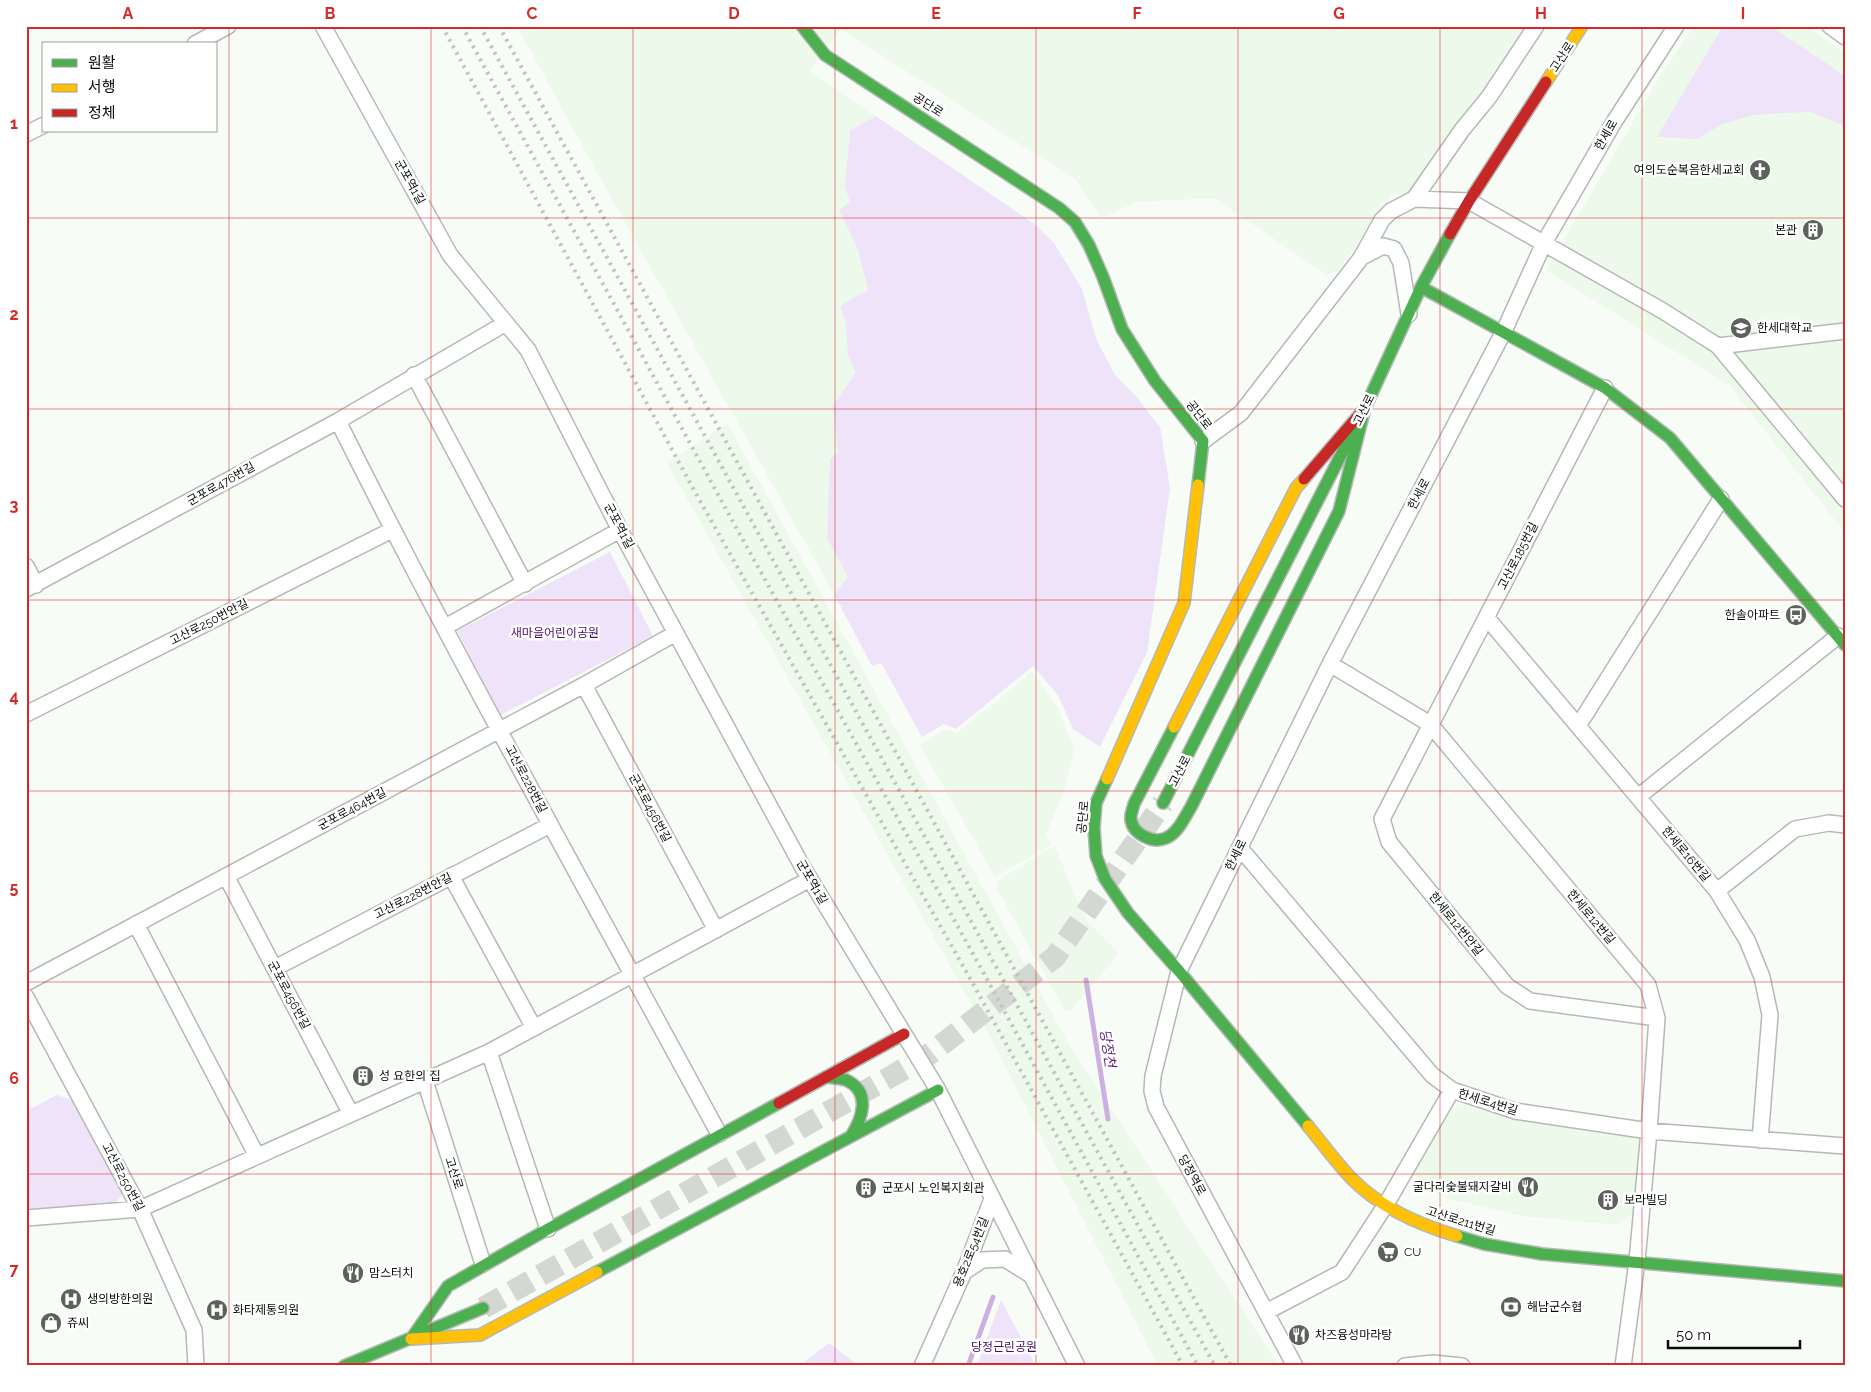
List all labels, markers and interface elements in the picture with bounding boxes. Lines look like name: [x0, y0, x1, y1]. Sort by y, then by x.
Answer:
text: A: [123, 4, 134, 23]
text: B: [325, 4, 336, 23]
text: C: [527, 4, 538, 23]
text: D: [728, 4, 740, 23]
text: E: [931, 4, 941, 23]
text: F: [1132, 4, 1142, 23]
text: G: [1333, 4, 1345, 23]
text: H: [1535, 4, 1547, 23]
text: I: [1741, 4, 1745, 23]
street label: 고산로: [1547, 39, 1577, 75]
legend: [42, 42, 218, 132]
text: 원활: [88, 54, 116, 72]
text: 서행: [88, 78, 116, 96]
street label: 공단로: [910, 90, 946, 120]
text: 정체: [88, 104, 116, 122]
text: 1: [10, 114, 18, 133]
street label: 한세로: [1592, 117, 1620, 153]
street label: 군포역1길: [392, 157, 428, 207]
church icon: 여의도순복음한세교회: [1748, 158, 1772, 182]
place label: 여의도순복음한세교회: [1634, 163, 1744, 177]
building icon: 본관: [1801, 218, 1825, 242]
place label: 본관: [1775, 223, 1797, 237]
text: 2: [9, 305, 19, 324]
school or university icon: 한세대학교: [1729, 316, 1753, 340]
place label: 한세대학교: [1757, 321, 1812, 335]
street label: 고산로: [1350, 392, 1378, 428]
street label: 공단로: [1183, 398, 1215, 432]
street label: 군포로476번길: [185, 460, 257, 508]
street label: 한세로: [1405, 476, 1433, 512]
text: 3: [10, 496, 19, 515]
street label: 군포역1길: [601, 501, 637, 551]
street label: 고산로185번길: [1495, 520, 1541, 592]
street label: 고산로250번안길: [167, 596, 251, 648]
bus stop icon: 한솔아파트: [1784, 603, 1808, 627]
place label: 한솔아파트: [1725, 608, 1780, 622]
park label: 새마을어린이공원: [511, 626, 599, 640]
text: 4: [9, 687, 19, 706]
street label: 고산로228번길: [502, 743, 550, 815]
street label: 고산로: [1166, 753, 1194, 789]
street label: 군포로456번길: [626, 771, 674, 845]
street label: 군포로464번길: [315, 785, 389, 833]
street label: 공단로: [1074, 800, 1092, 834]
street label: 한세로16번길: [1659, 824, 1713, 884]
street label: 한세로: [1222, 837, 1250, 873]
street label: 군포역1길: [794, 857, 830, 907]
street label: 고산로228번안길: [372, 870, 454, 922]
text: 5: [10, 878, 19, 897]
street label: 한세로12번길: [1564, 887, 1618, 947]
street label: 한세로12번안길: [1426, 889, 1486, 959]
street label: 군포로456번길: [265, 958, 313, 1032]
water label: 당정천: [1097, 1028, 1119, 1069]
building icon: 성 요한의 집: [351, 1064, 375, 1088]
text: 6: [9, 1069, 19, 1088]
place label: 성 요한의 집: [379, 1069, 440, 1083]
street label: 한세로4번길: [1456, 1086, 1520, 1118]
street label: 고산로250번길: [99, 1140, 147, 1214]
street label: 당정역로: [1175, 1152, 1209, 1198]
street label: 고산로: [442, 1155, 466, 1191]
restaurant icon: 굴다리숯불돼지갈비: [1516, 1175, 1540, 1199]
building icon: 군포시 노인복지회관: [854, 1176, 878, 1200]
place label: 굴다리숯불돼지갈비: [1413, 1180, 1512, 1194]
place label: 군포시 노인복지회관: [882, 1181, 984, 1195]
building icon: 보라빌딩: [1596, 1188, 1620, 1212]
place label: 보라빌딩: [1624, 1193, 1668, 1207]
street label: 고산로211번길: [1425, 1204, 1497, 1238]
street label: 용호2로54번길: [951, 1215, 991, 1289]
supermarket icon: CU: [1376, 1240, 1400, 1264]
place label: CU: [1404, 1245, 1421, 1259]
text: 7: [10, 1260, 19, 1279]
restaurant icon: 맘스터치: [341, 1261, 365, 1285]
place label: 맘스터치: [369, 1266, 413, 1280]
hospital icon: 생의방한의원: [59, 1287, 83, 1311]
place label: 생의방한의원: [87, 1292, 153, 1306]
bank icon: 해남군수협: [1499, 1295, 1523, 1319]
hospital icon: 화타제통의원: [205, 1298, 229, 1322]
place label: 해남군수협: [1527, 1300, 1582, 1314]
place label: 화타제통의원: [233, 1303, 299, 1317]
shop icon: 쥬씨: [39, 1311, 63, 1335]
place label: 쥬씨: [67, 1316, 89, 1330]
scale bar: [1668, 1317, 1801, 1349]
restaurant icon: 차즈융성마라탕: [1287, 1323, 1311, 1347]
text: 50 m: [1676, 1326, 1711, 1344]
place label: 차즈융성마라탕: [1315, 1328, 1392, 1342]
park label: 당정근린공원: [971, 1340, 1037, 1354]

